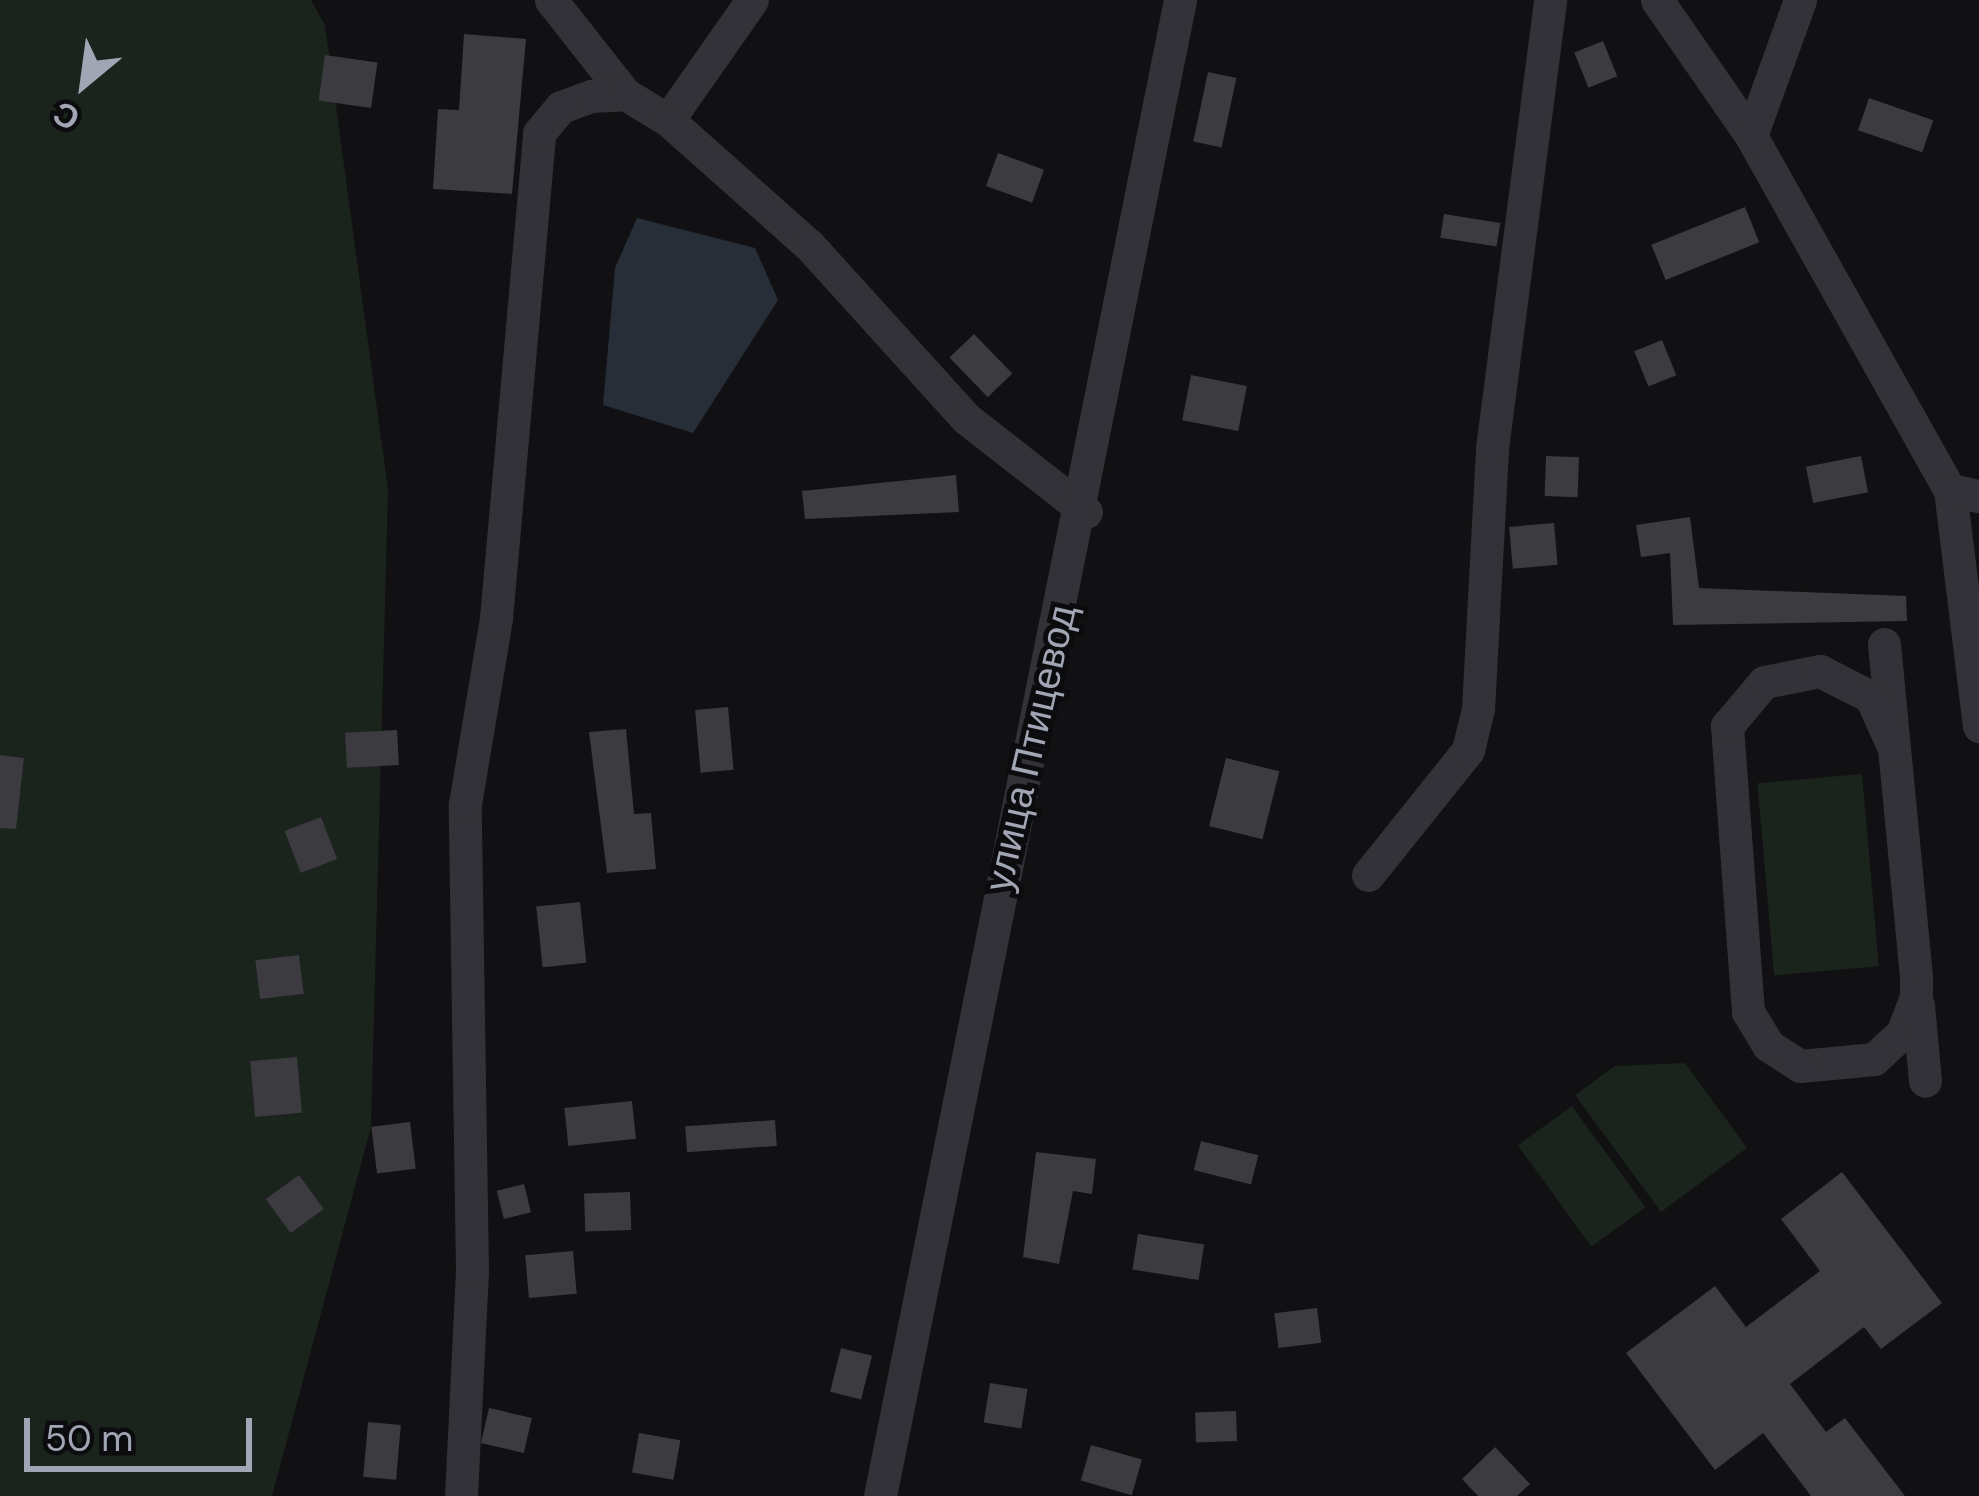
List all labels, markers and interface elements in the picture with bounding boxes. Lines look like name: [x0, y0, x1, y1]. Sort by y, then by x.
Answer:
north arrow: [24, 24, 144, 144]
text: С: [45, 91, 87, 141]
street label: улица Птицевод: [975, 600, 1087, 896]
scale bar: [30, 1394, 258, 1468]
text: 50 m: [45, 1415, 133, 1462]

